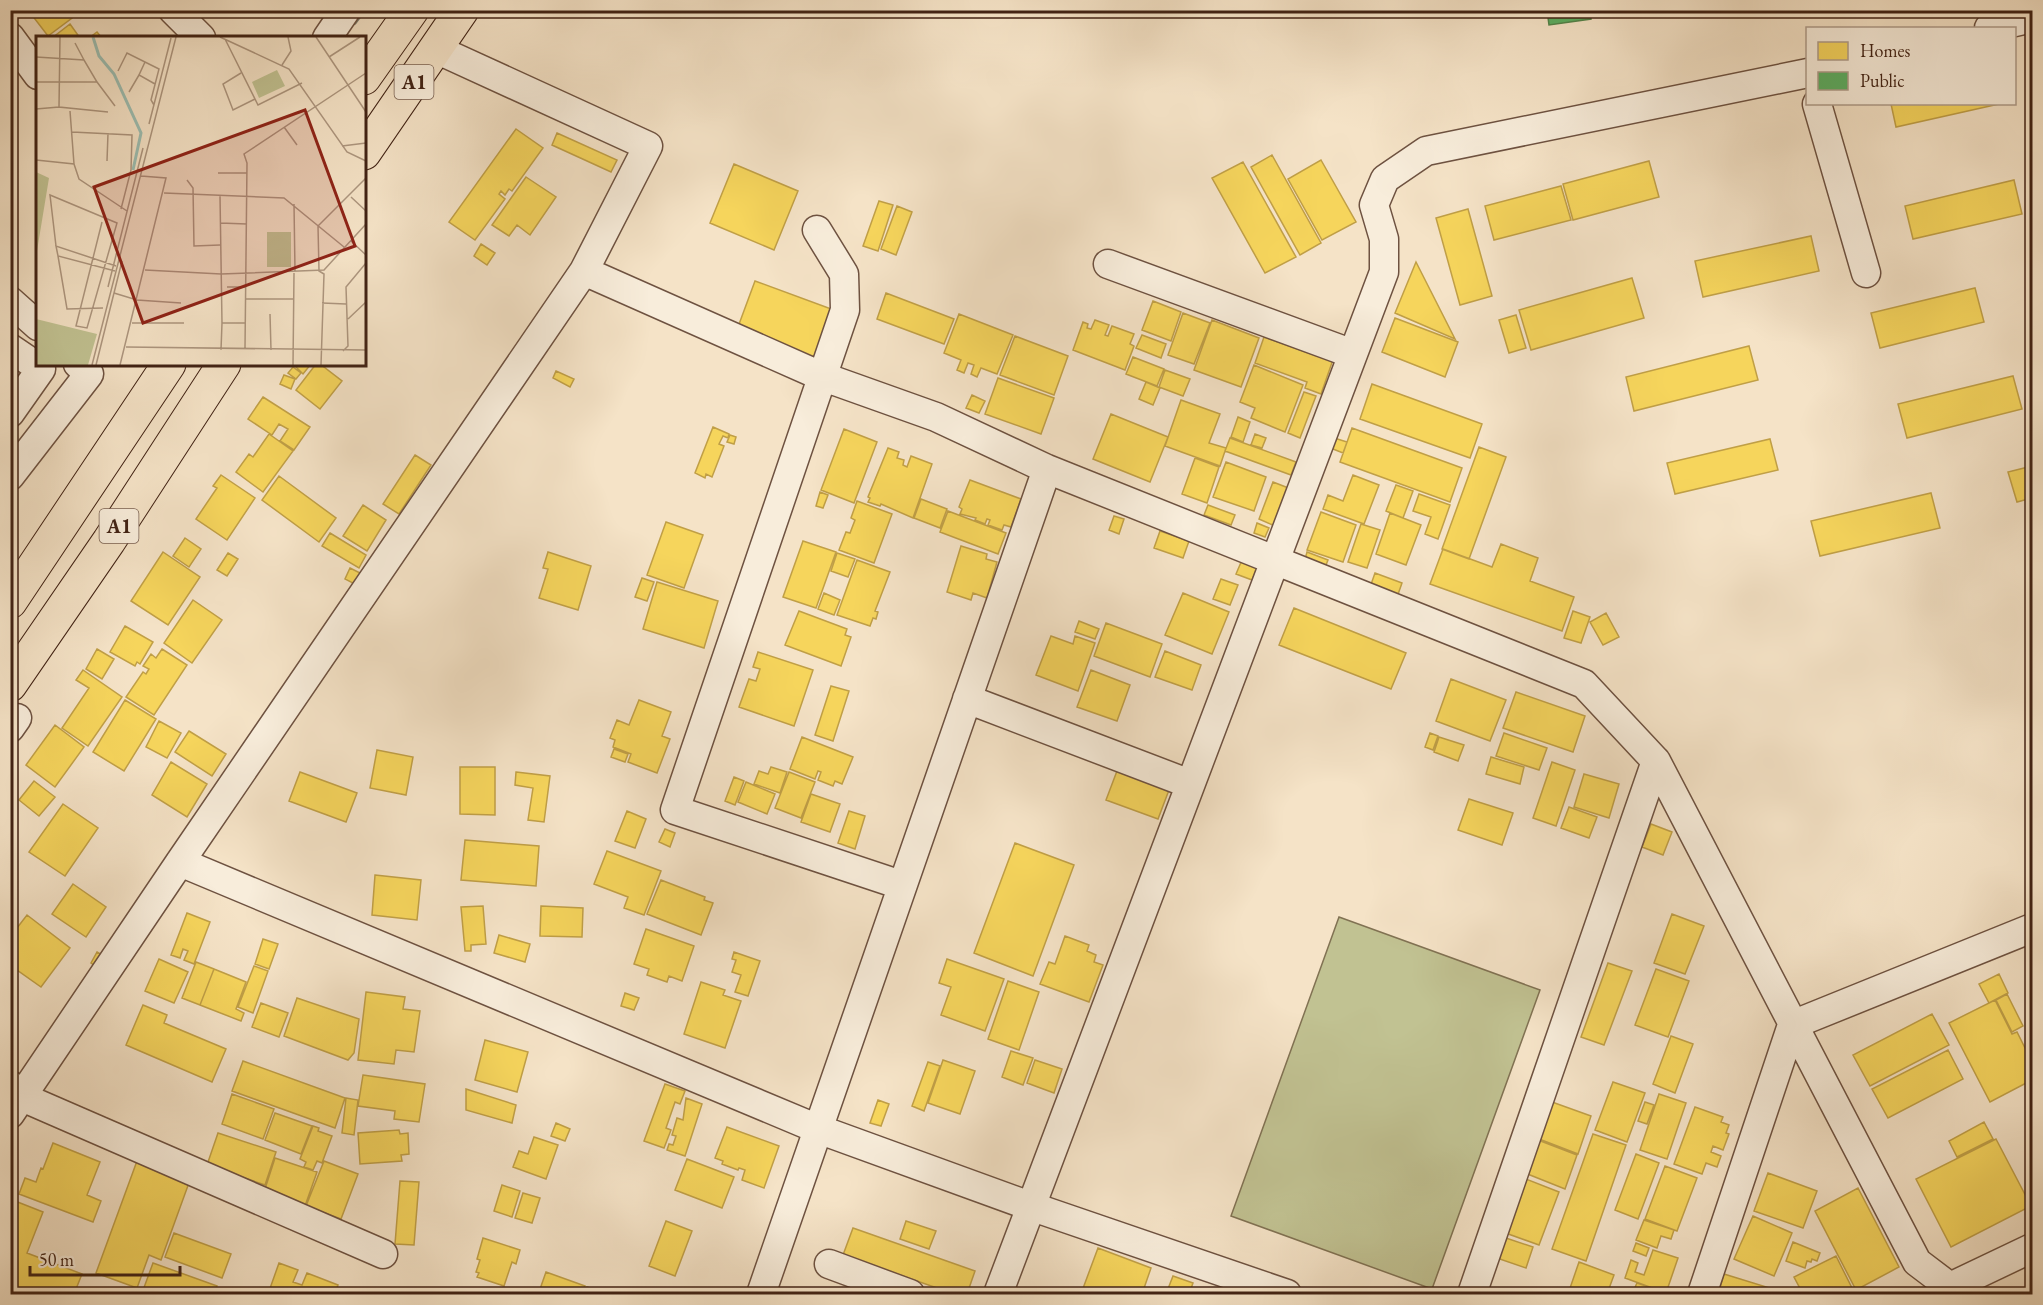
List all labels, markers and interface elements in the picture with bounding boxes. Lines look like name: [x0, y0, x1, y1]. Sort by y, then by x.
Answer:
legend: [1806, 27, 2016, 105]
inset map: [36, 36, 366, 366]
text: Homes: [1860, 39, 1911, 62]
road number: A1: [394, 65, 434, 99]
text: Public: [1860, 69, 1904, 92]
road number: A1: [100, 509, 138, 543]
scale bar: [30, 1239, 180, 1277]
text: 50 m: [39, 1248, 74, 1271]

